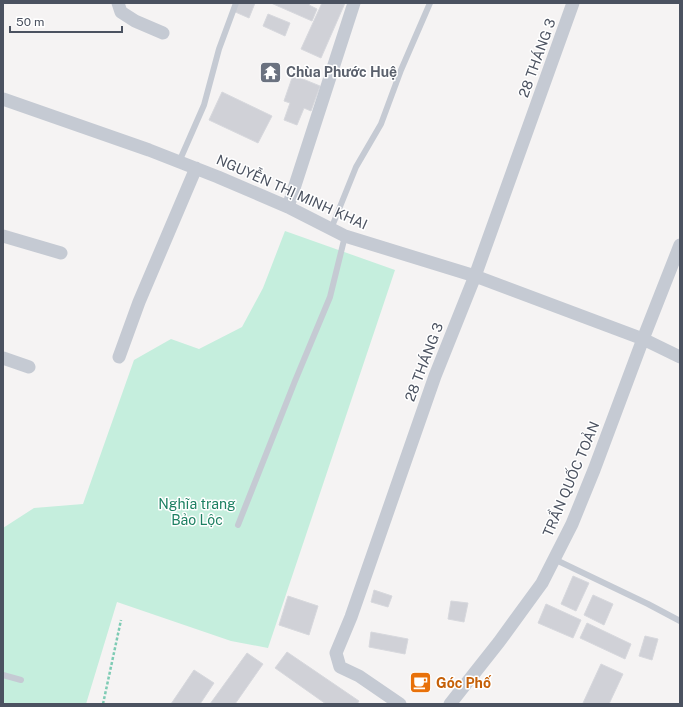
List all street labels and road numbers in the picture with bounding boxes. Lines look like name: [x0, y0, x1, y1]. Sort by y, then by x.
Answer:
street label: 28 THÁNG 3: [514, 16, 559, 100]
street label: NGUYỄN THỊ MINH KHAI: [214, 149, 371, 233]
street label: 28 THÁNG 3: [401, 320, 446, 404]
street label: TRẦN QUỐC TOẢN: [537, 418, 603, 539]

